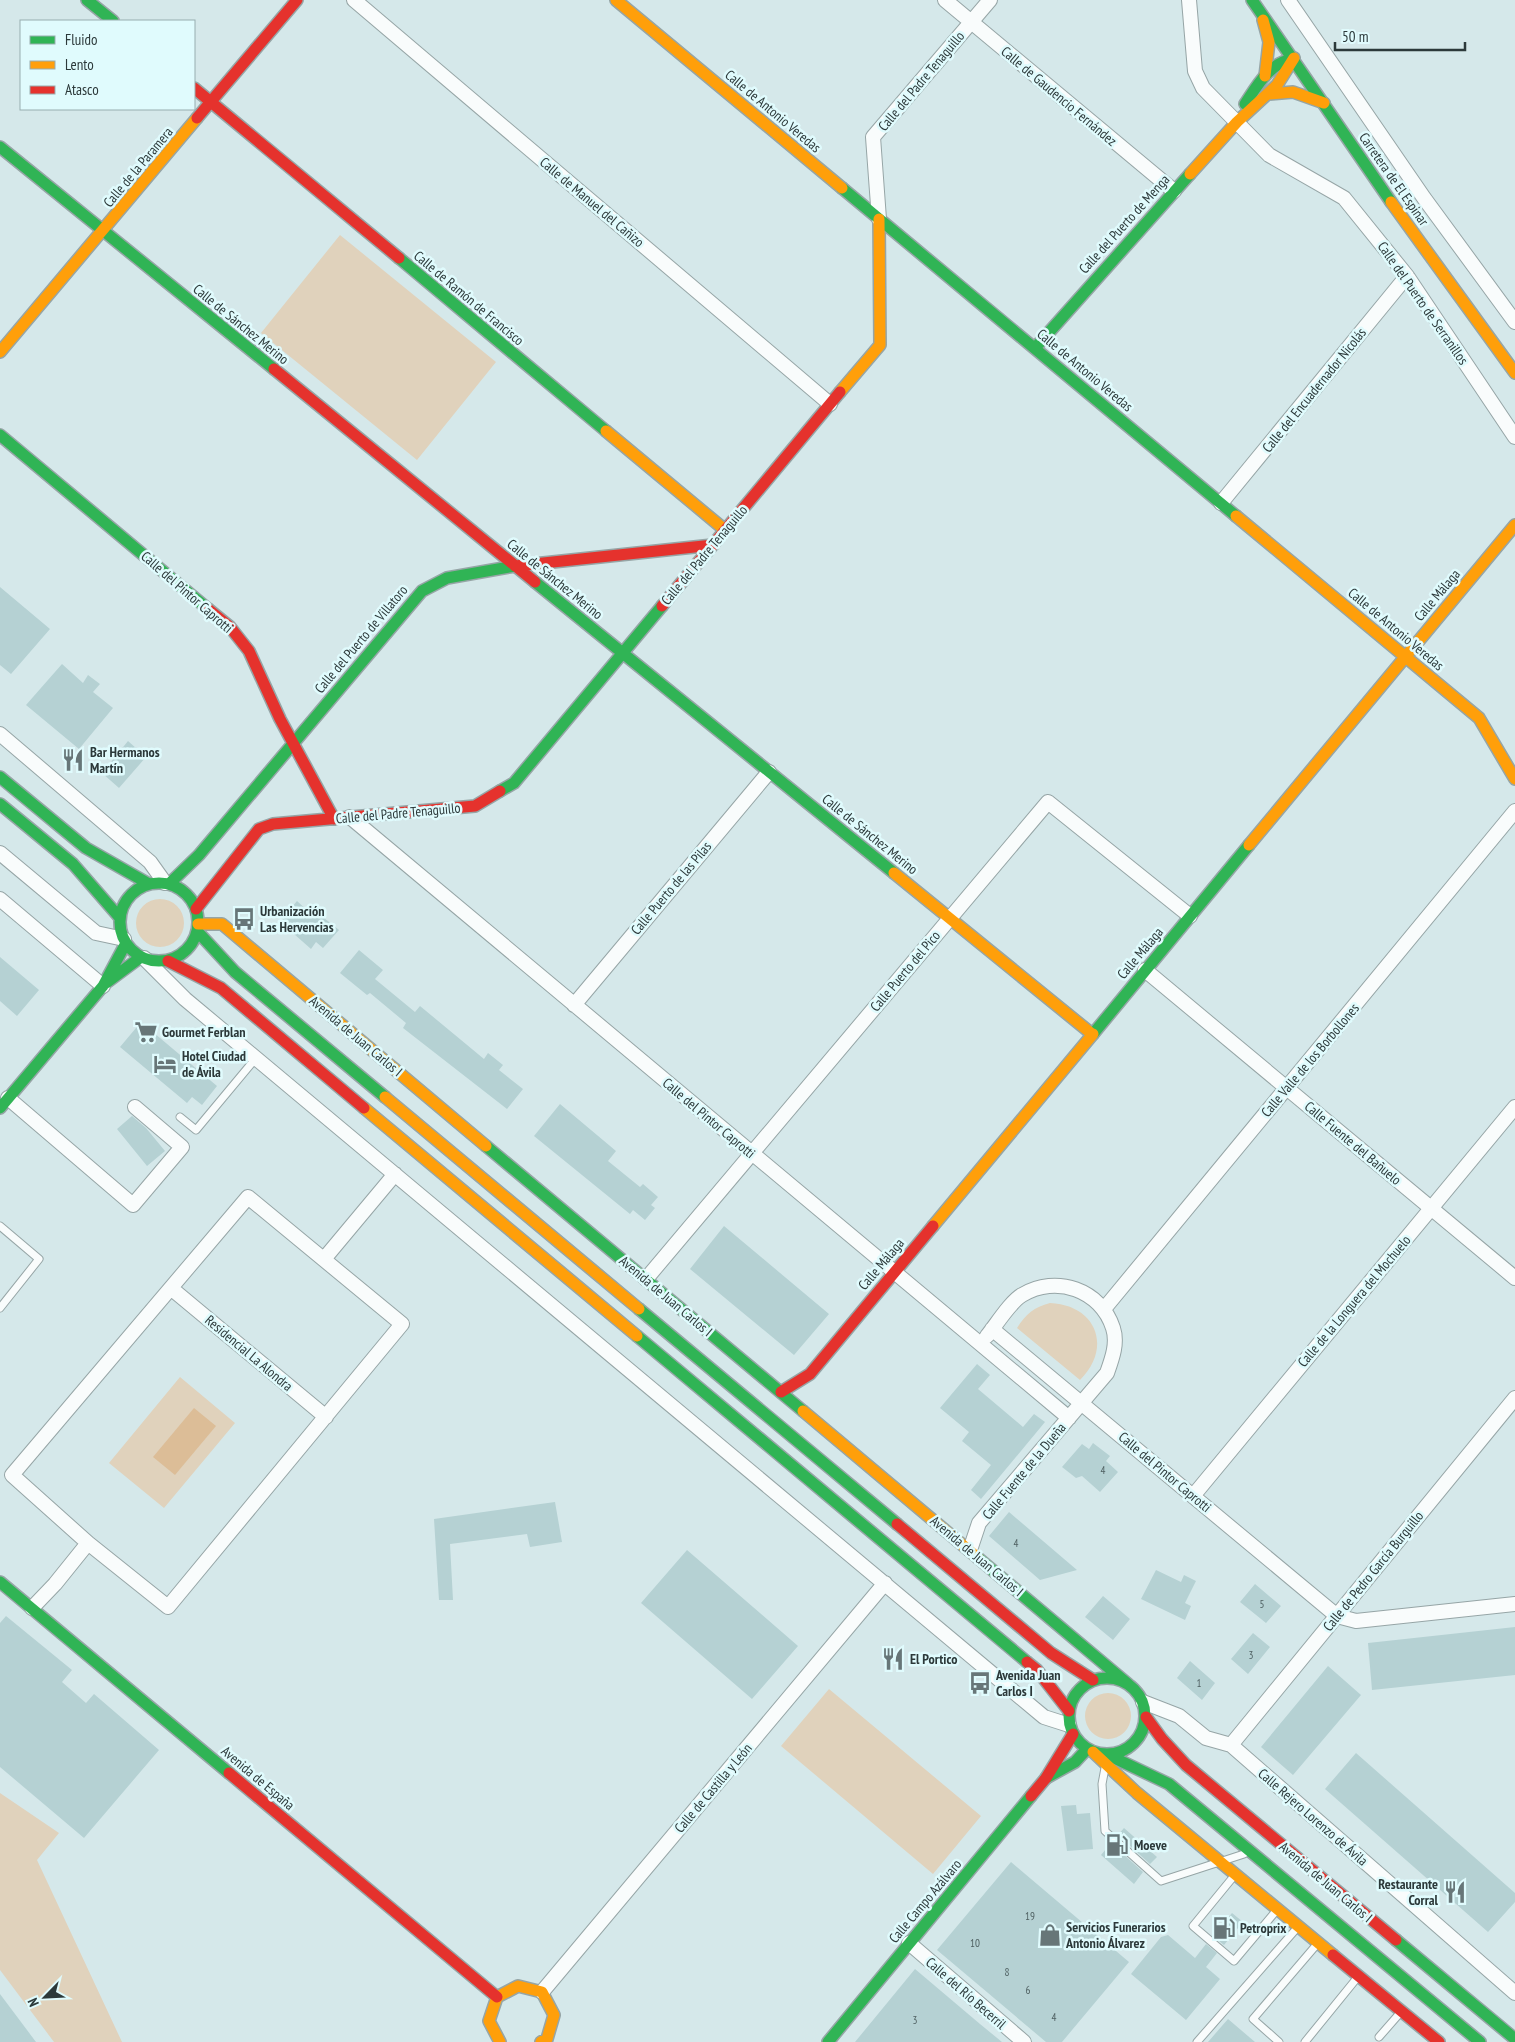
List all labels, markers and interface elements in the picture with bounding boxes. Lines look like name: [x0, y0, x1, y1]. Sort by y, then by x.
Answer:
legend: [20, 20, 195, 110]
scale bar: [1335, 20, 1465, 52]
street label: Calle del Padre Tenaguillo: [874, 27, 968, 135]
text: 50 m: [1342, 27, 1368, 46]
text: Fluido: [65, 30, 97, 49]
street label: Calle de Gaudencio Fernández: [997, 42, 1121, 150]
text: Lento: [65, 55, 94, 74]
street label: Calle de Antonio Veredas: [721, 66, 825, 156]
text: Atasco: [65, 80, 99, 99]
street label: Calle de la Paramera: [99, 123, 177, 211]
street label: Carretera de El Espinar: [1355, 129, 1433, 229]
street label: Calle de Manuel del Cañizo: [536, 153, 648, 251]
street label: Calle del Puerto de Menga: [1075, 171, 1173, 277]
street label: Calle del Puerto de Serranillos: [1374, 238, 1472, 368]
street label: Calle de Ramón de Francisco: [410, 247, 528, 349]
street label: Calle de Sánchez Merino: [190, 280, 292, 368]
street label: Calle del Encuadernador Nicolás: [1258, 324, 1370, 456]
street label: Calle de Antonio Veredas: [1033, 325, 1137, 415]
street label: Calle del Padre Tenaguillo: [657, 501, 751, 609]
street label: Calle de Sánchez Merino: [504, 535, 606, 623]
street label: Calle del Pintor Caprotti: [137, 547, 237, 637]
street label: Calle Málaga: [1410, 565, 1464, 625]
street label: Calle del Puerto de Villatoro: [310, 581, 412, 697]
street label: Calle de Antonio Veredas: [1344, 584, 1448, 674]
place label: Bar Hermanos Martín: [90, 743, 160, 777]
restaurant icon: Bar Hermanos Martín: [60, 747, 86, 773]
street label: Calle de Sánchez Merino: [819, 790, 921, 878]
street label: Calle del Padre Tenaguillo: [335, 799, 461, 827]
street label: Calle Puerto de las Pilas: [627, 838, 715, 938]
place label: Urbanización Las Hervencias: [260, 902, 334, 936]
bus stop icon: Urbanización Las Hervencias: [231, 906, 257, 932]
street label: Calle Málaga: [1113, 923, 1167, 983]
street label: Calle Puerto del Pico: [866, 927, 944, 1015]
street label: Avenida de Juan Carlos I: [306, 992, 406, 1080]
street label: Calle Valle de los Borbollones: [1257, 999, 1363, 1121]
supermarket icon: Gourmet Ferblan: [133, 1019, 159, 1045]
place label: Gourmet Ferblan: [162, 1023, 245, 1041]
place label: Hotel Ciudad de Ávila: [182, 1047, 246, 1081]
hotel icon: Hotel Ciudad de Ávila: [152, 1051, 178, 1077]
street label: Calle del Pintor Caprotti: [659, 1074, 759, 1162]
street label: Calle Fuente del Bañuelo: [1301, 1097, 1405, 1189]
street label: Calle de la Longuera del Mochuelo: [1293, 1231, 1415, 1371]
street label: Calle Málaga: [854, 1234, 908, 1294]
street label: Avenida de Juan Carlos I: [616, 1252, 716, 1340]
street label: Residencial La Alondra: [201, 1311, 297, 1395]
street label: Calle Fuente de la Dueña: [978, 1419, 1070, 1523]
street label: Calle del Pintor Caprotti: [1115, 1428, 1215, 1516]
house number: 4: [1101, 1463, 1106, 1477]
street label: Calle de Pedro García Burguillo: [1319, 1507, 1427, 1635]
street label: Avenida de Juan Carlos I: [927, 1512, 1027, 1600]
house number: 4: [1014, 1536, 1019, 1550]
house number: 5: [1260, 1597, 1265, 1611]
restaurant icon: El Portico: [880, 1646, 906, 1672]
house number: 3: [1249, 1648, 1254, 1662]
place label: El Portico: [910, 1650, 957, 1668]
place label: Avenida Juan Carlos I: [995, 1666, 1061, 1700]
bus stop icon: Avenida Juan Carlos I: [967, 1670, 993, 1696]
house number: 1: [1197, 1676, 1202, 1690]
street label: Calle de Castilla y León: [670, 1740, 756, 1836]
street label: Avenida de España: [218, 1742, 298, 1814]
street label: Calle Rejero Lorenzo de Ávila: [1254, 1764, 1372, 1870]
fuel station icon: Moeve: [1104, 1832, 1130, 1858]
place label: Moeve: [1134, 1836, 1167, 1854]
street label: Avenida de Juan Carlos I: [1276, 1838, 1376, 1926]
street label: Calle Campo Azálvaro: [885, 1855, 965, 1947]
place label: Restaurante Corral: [1378, 1875, 1439, 1909]
restaurant icon: Restaurante Corral: [1442, 1879, 1468, 1905]
house number: 19: [1025, 1909, 1035, 1923]
fuel station icon: Petroprix: [1211, 1915, 1237, 1941]
place label: Servicios Funerarios Antonio Álvarez: [1065, 1918, 1166, 1952]
place label: Petroprix: [1240, 1919, 1287, 1937]
shop icon: Servicios Funerarios Antonio Álvarez: [1037, 1922, 1063, 1948]
house number: 10: [970, 1936, 980, 1950]
street label: Calle del Río Becerril: [922, 1953, 1010, 2033]
house number: 8: [1005, 1965, 1010, 1979]
north arrow: [20, 1972, 70, 2022]
house number: 6: [1026, 1983, 1031, 1997]
text: N: [23, 1995, 43, 2009]
house number: 4: [1052, 2010, 1057, 2024]
house number: 3: [913, 2013, 918, 2027]

